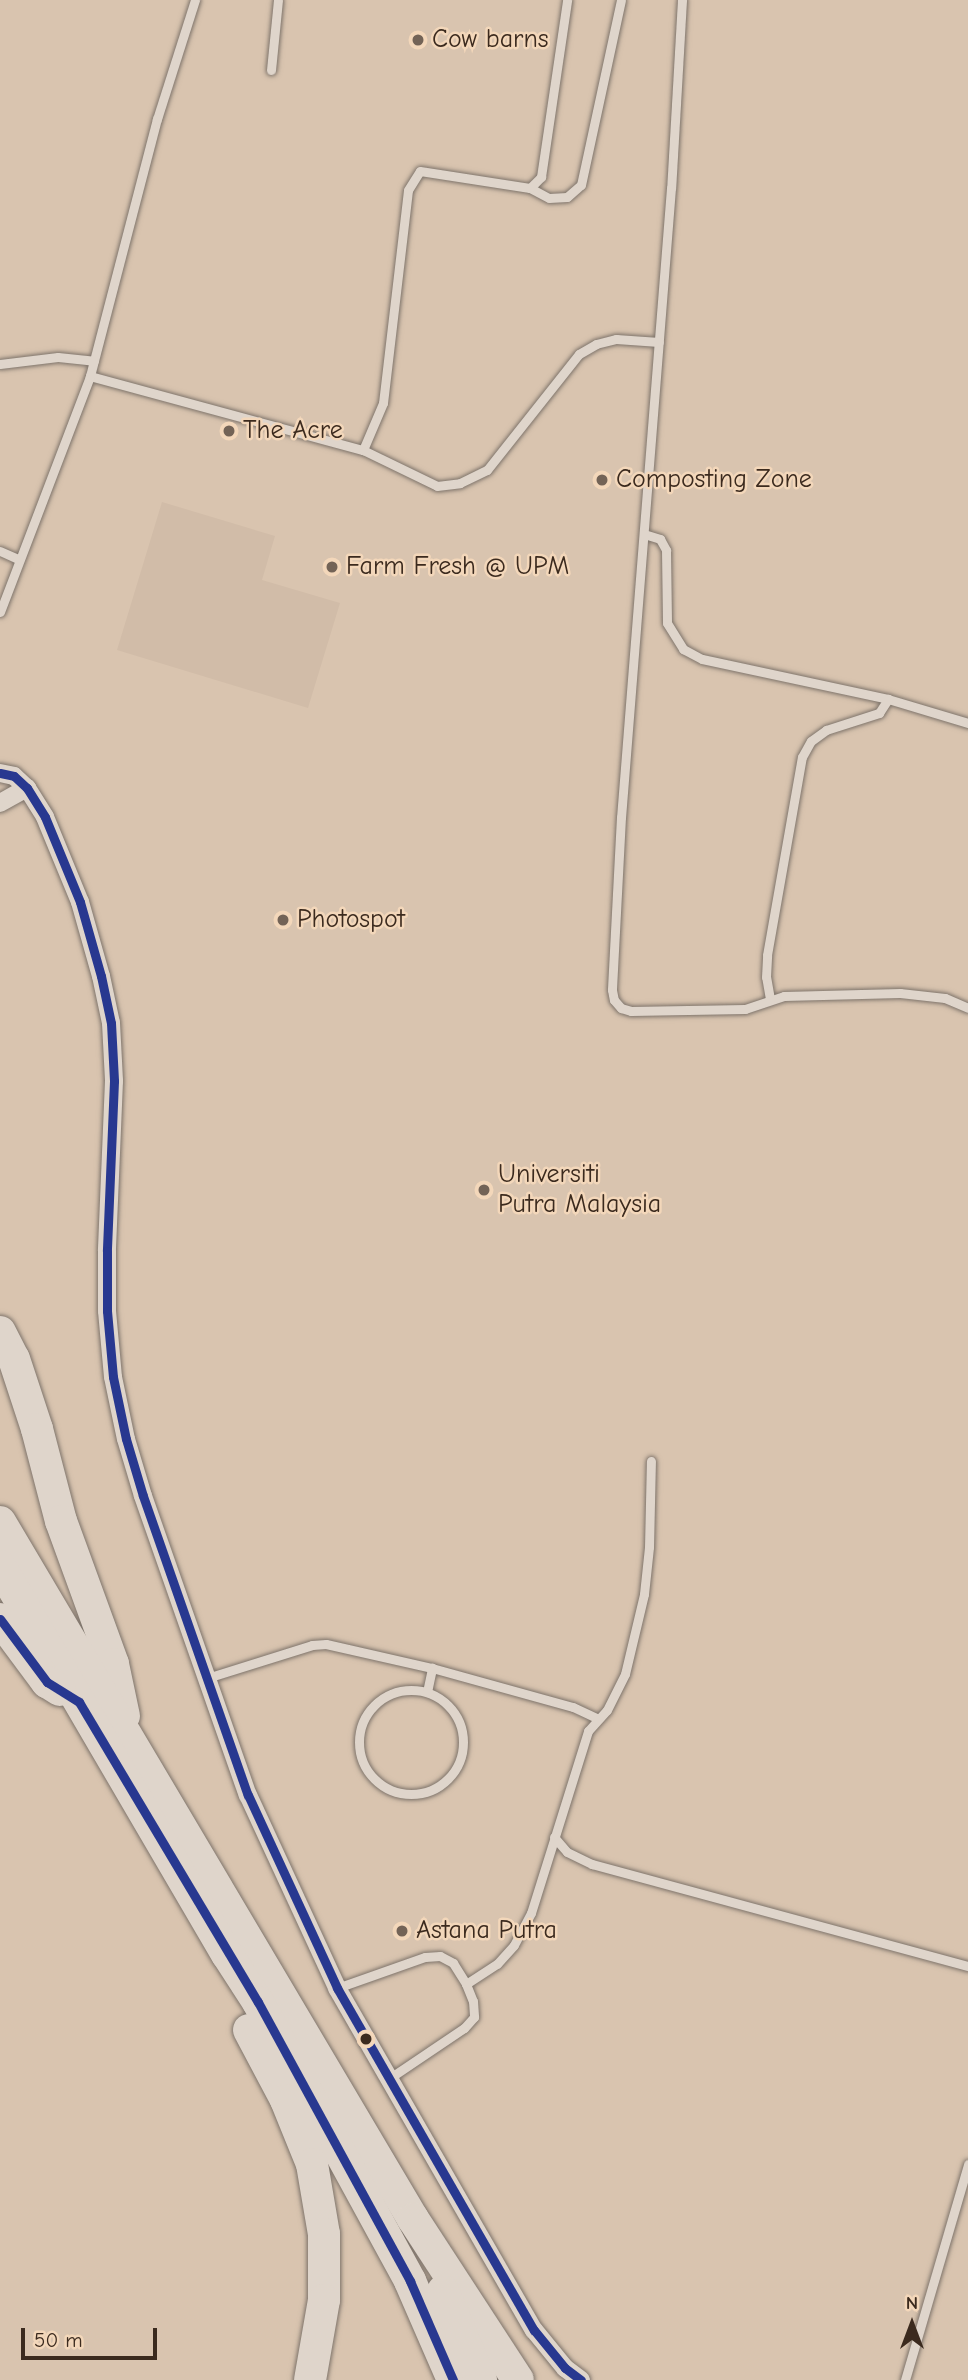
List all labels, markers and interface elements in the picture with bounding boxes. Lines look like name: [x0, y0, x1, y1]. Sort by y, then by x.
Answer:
place label: Cow barns: [432, 24, 549, 56]
marker: Cow barns: [410, 32, 426, 48]
place label: The Acre: [243, 415, 343, 447]
marker: The Acre: [221, 423, 237, 439]
place label: Composting Zone: [616, 464, 812, 496]
marker: Composting Zone: [594, 472, 610, 488]
place label: Farm Fresh @ UPM: [346, 551, 569, 583]
marker: Farm Fresh @ UPM: [324, 559, 340, 575]
place label: Photospot: [297, 904, 405, 936]
marker: Photospot: [275, 912, 291, 928]
place label: Universiti Putra Malaysia: [498, 1159, 661, 1220]
marker: Universiti Putra Malaysia: [476, 1182, 492, 1198]
place label: Astana Putra: [416, 1915, 557, 1947]
marker: Astana Putra: [394, 1923, 410, 1939]
unlabelled marker: [359, 2032, 373, 2046]
north arrow: [877, 2289, 947, 2359]
text: N: [906, 2292, 918, 2314]
scale bar: [24, 2314, 161, 2358]
text: 50 m: [34, 2328, 83, 2352]

